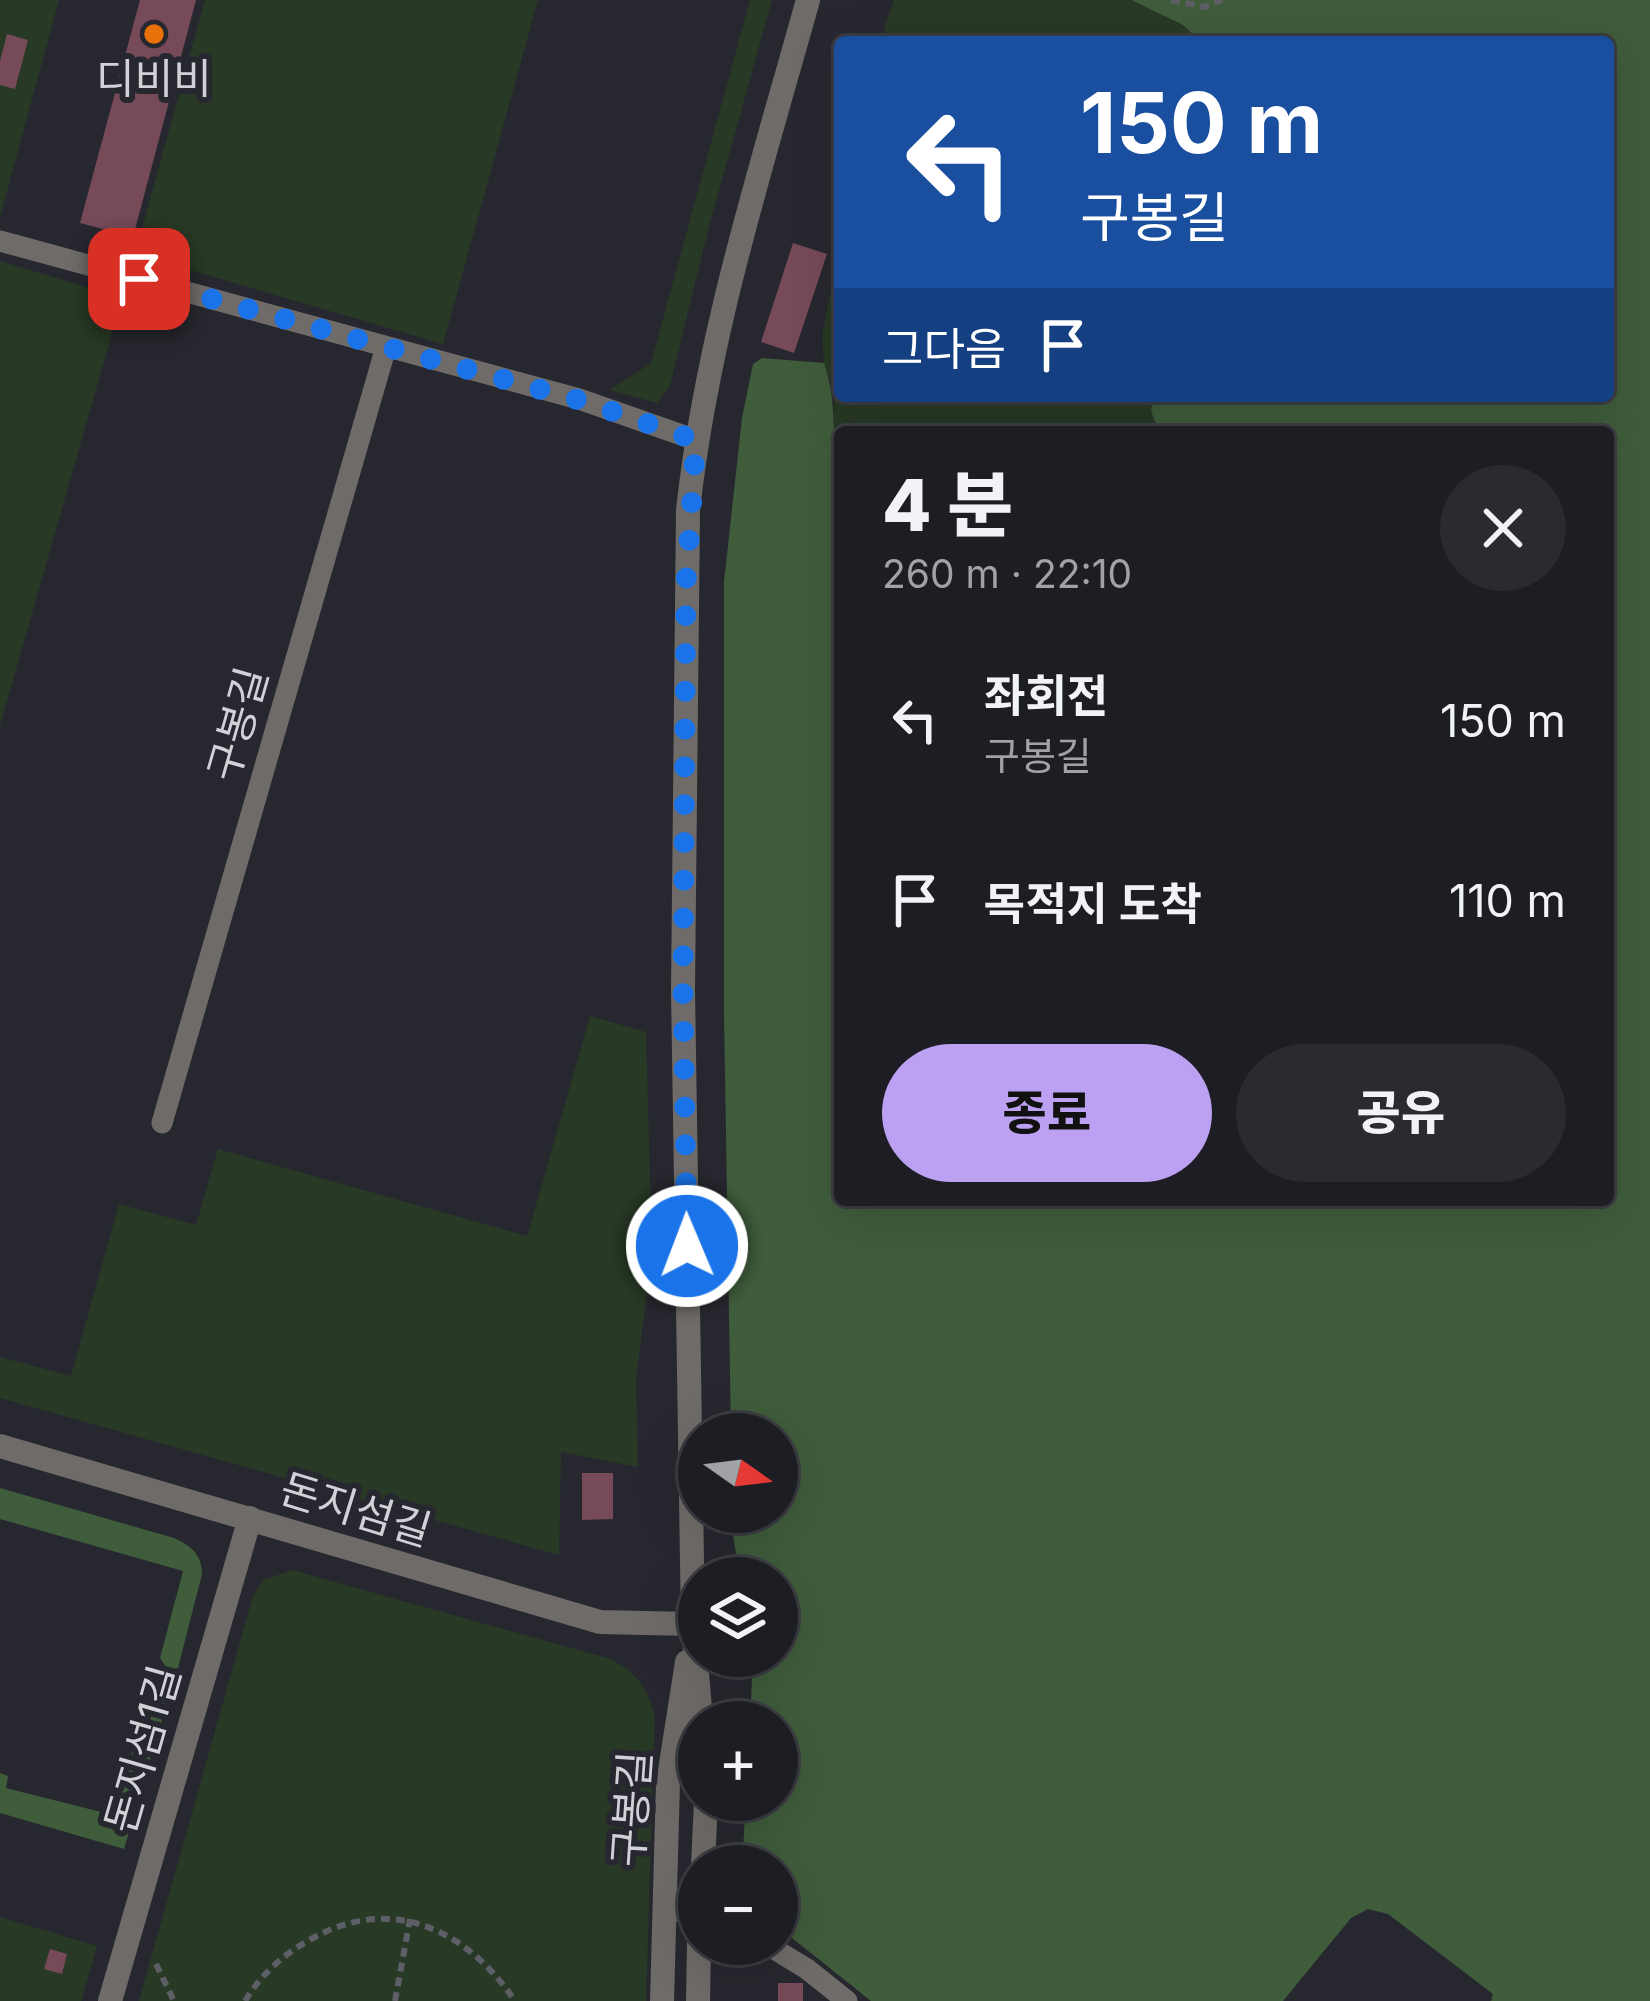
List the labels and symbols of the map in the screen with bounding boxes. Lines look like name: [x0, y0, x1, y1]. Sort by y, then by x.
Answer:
marker: 디비비: [141, 21, 167, 47]
place label: 디비비: [96, 53, 212, 104]
pin: [88, 228, 190, 330]
street label: 구봉길: [197, 661, 277, 787]
position arrow: [624, 1183, 750, 1309]
north arrow: [678, 1413, 798, 1533]
street label: 돈지섬길: [275, 1462, 437, 1556]
street label: 돈지섬1길: [94, 1659, 190, 1839]
street label: 구봉길: [602, 1749, 660, 1869]

